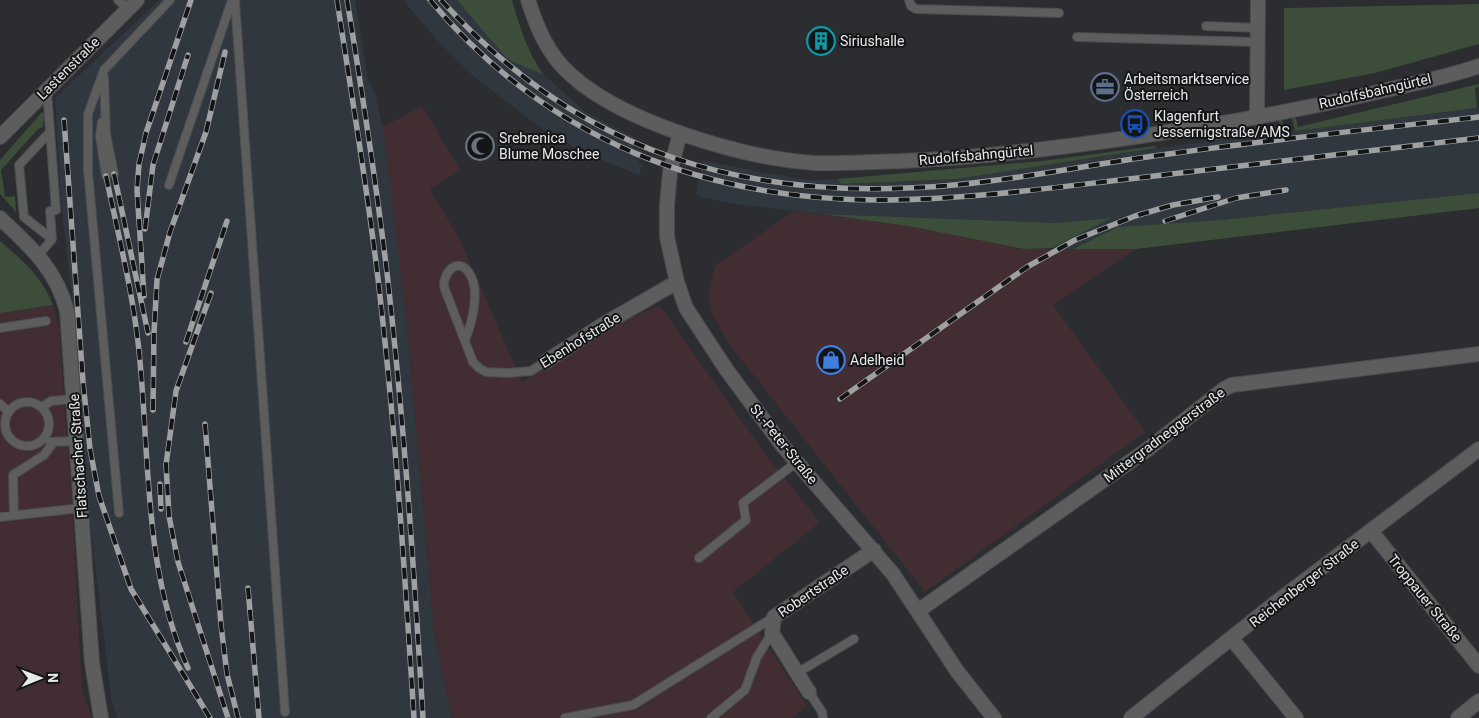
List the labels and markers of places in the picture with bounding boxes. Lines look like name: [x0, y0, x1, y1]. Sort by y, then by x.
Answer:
building icon: Siriushalle: [806, 26, 836, 56]
place label: Siriushalle: [840, 33, 904, 49]
place label: Arbeitsmarktservice Österreich: [1124, 71, 1249, 103]
office icon: Arbeitsmarktservice Österreich: [1090, 72, 1120, 102]
place label: Klagenfurt Jessernigstraße/AMS: [1154, 108, 1290, 140]
bus stop icon: Klagenfurt Jessernigstraße/AMS: [1120, 109, 1150, 139]
place label: Srebrenica Blume Moschee: [499, 130, 599, 162]
mosque icon: Srebrenica Blume Moschee: [465, 131, 495, 161]
shop icon: Adelheid: [816, 345, 846, 375]
place label: Adelheid: [850, 352, 904, 368]

